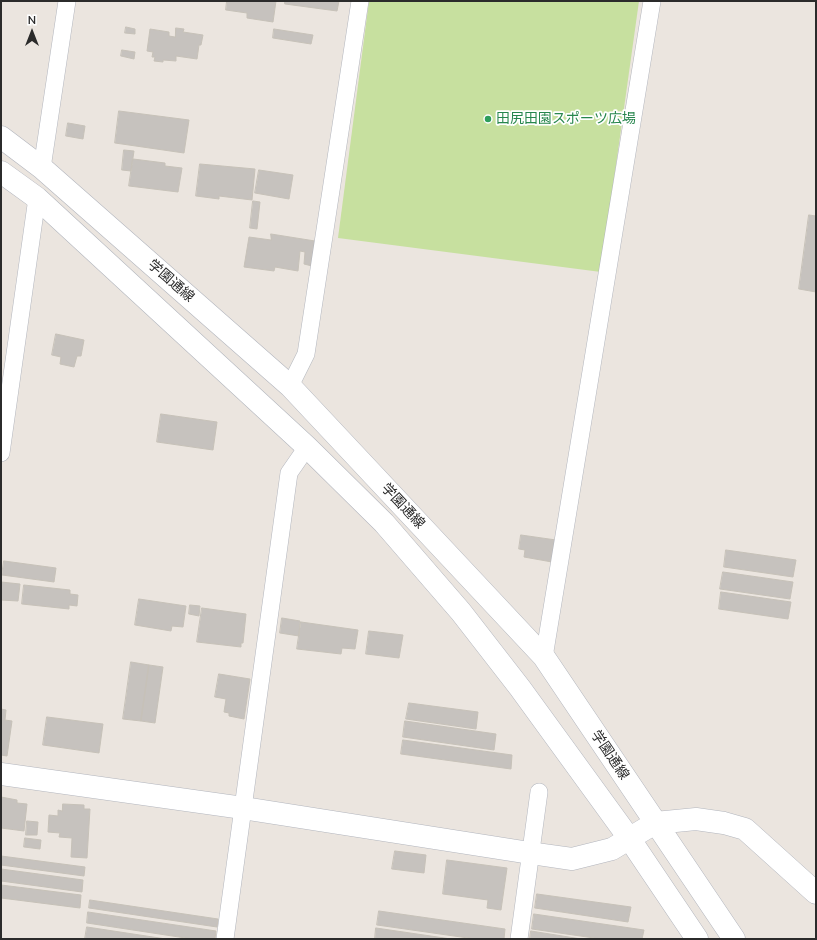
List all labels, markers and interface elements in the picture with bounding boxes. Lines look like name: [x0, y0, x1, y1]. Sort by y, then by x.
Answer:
north arrow: [12, 12, 52, 52]
text: N: [28, 13, 36, 27]
place label: 田尻田園スポーツ広場: [496, 111, 636, 127]
marker: 田尻田園スポーツ広場: [483, 114, 493, 124]
street label: 学園通線: [144, 256, 198, 306]
street label: 学園通線: [378, 480, 428, 532]
street label: 学園通線: [587, 727, 633, 783]

